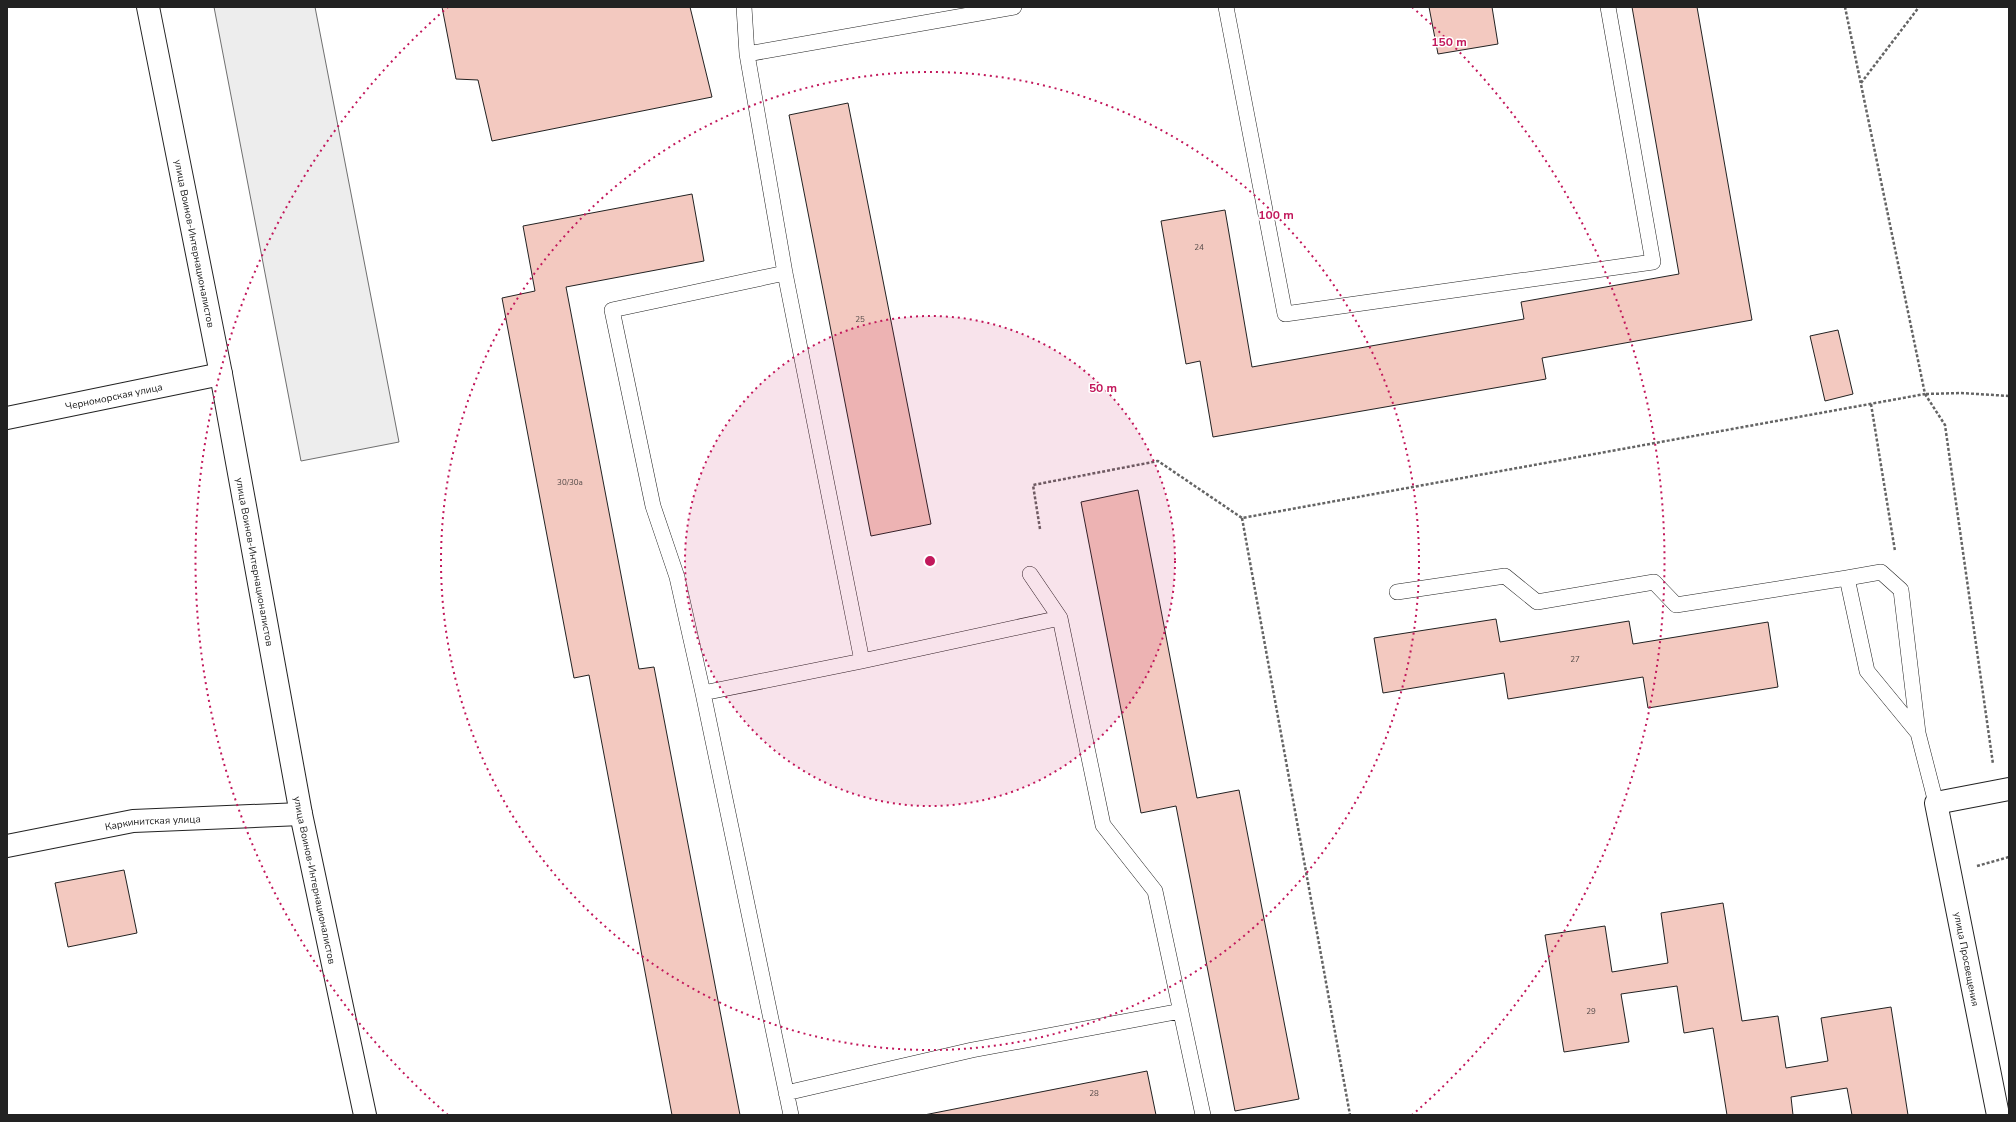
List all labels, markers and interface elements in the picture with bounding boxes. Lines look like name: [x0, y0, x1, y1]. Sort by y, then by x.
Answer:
text: 150 m: [1431, 34, 1467, 50]
street label: улица Воинов-Интернационалистов: [170, 158, 218, 329]
text: 100 m: [1258, 207, 1294, 223]
house number: 24: [1194, 242, 1204, 253]
house number: 25: [855, 314, 865, 325]
street label: Черноморская улица: [64, 380, 164, 414]
text: 50 m: [1089, 380, 1117, 396]
street label: улица Воинов-Интернационалистов: [232, 477, 276, 648]
house number: 30/30а: [557, 477, 583, 488]
centre of rings: [923, 554, 937, 568]
house number: 27: [1570, 654, 1580, 665]
street label: улица Воинов-Интернационалистов: [290, 795, 339, 966]
street label: Каркинитская улица: [104, 812, 201, 834]
street label: улица Просвещения: [1950, 911, 1982, 1008]
house number: 29: [1586, 1006, 1596, 1017]
house number: 28: [1089, 1088, 1099, 1099]

